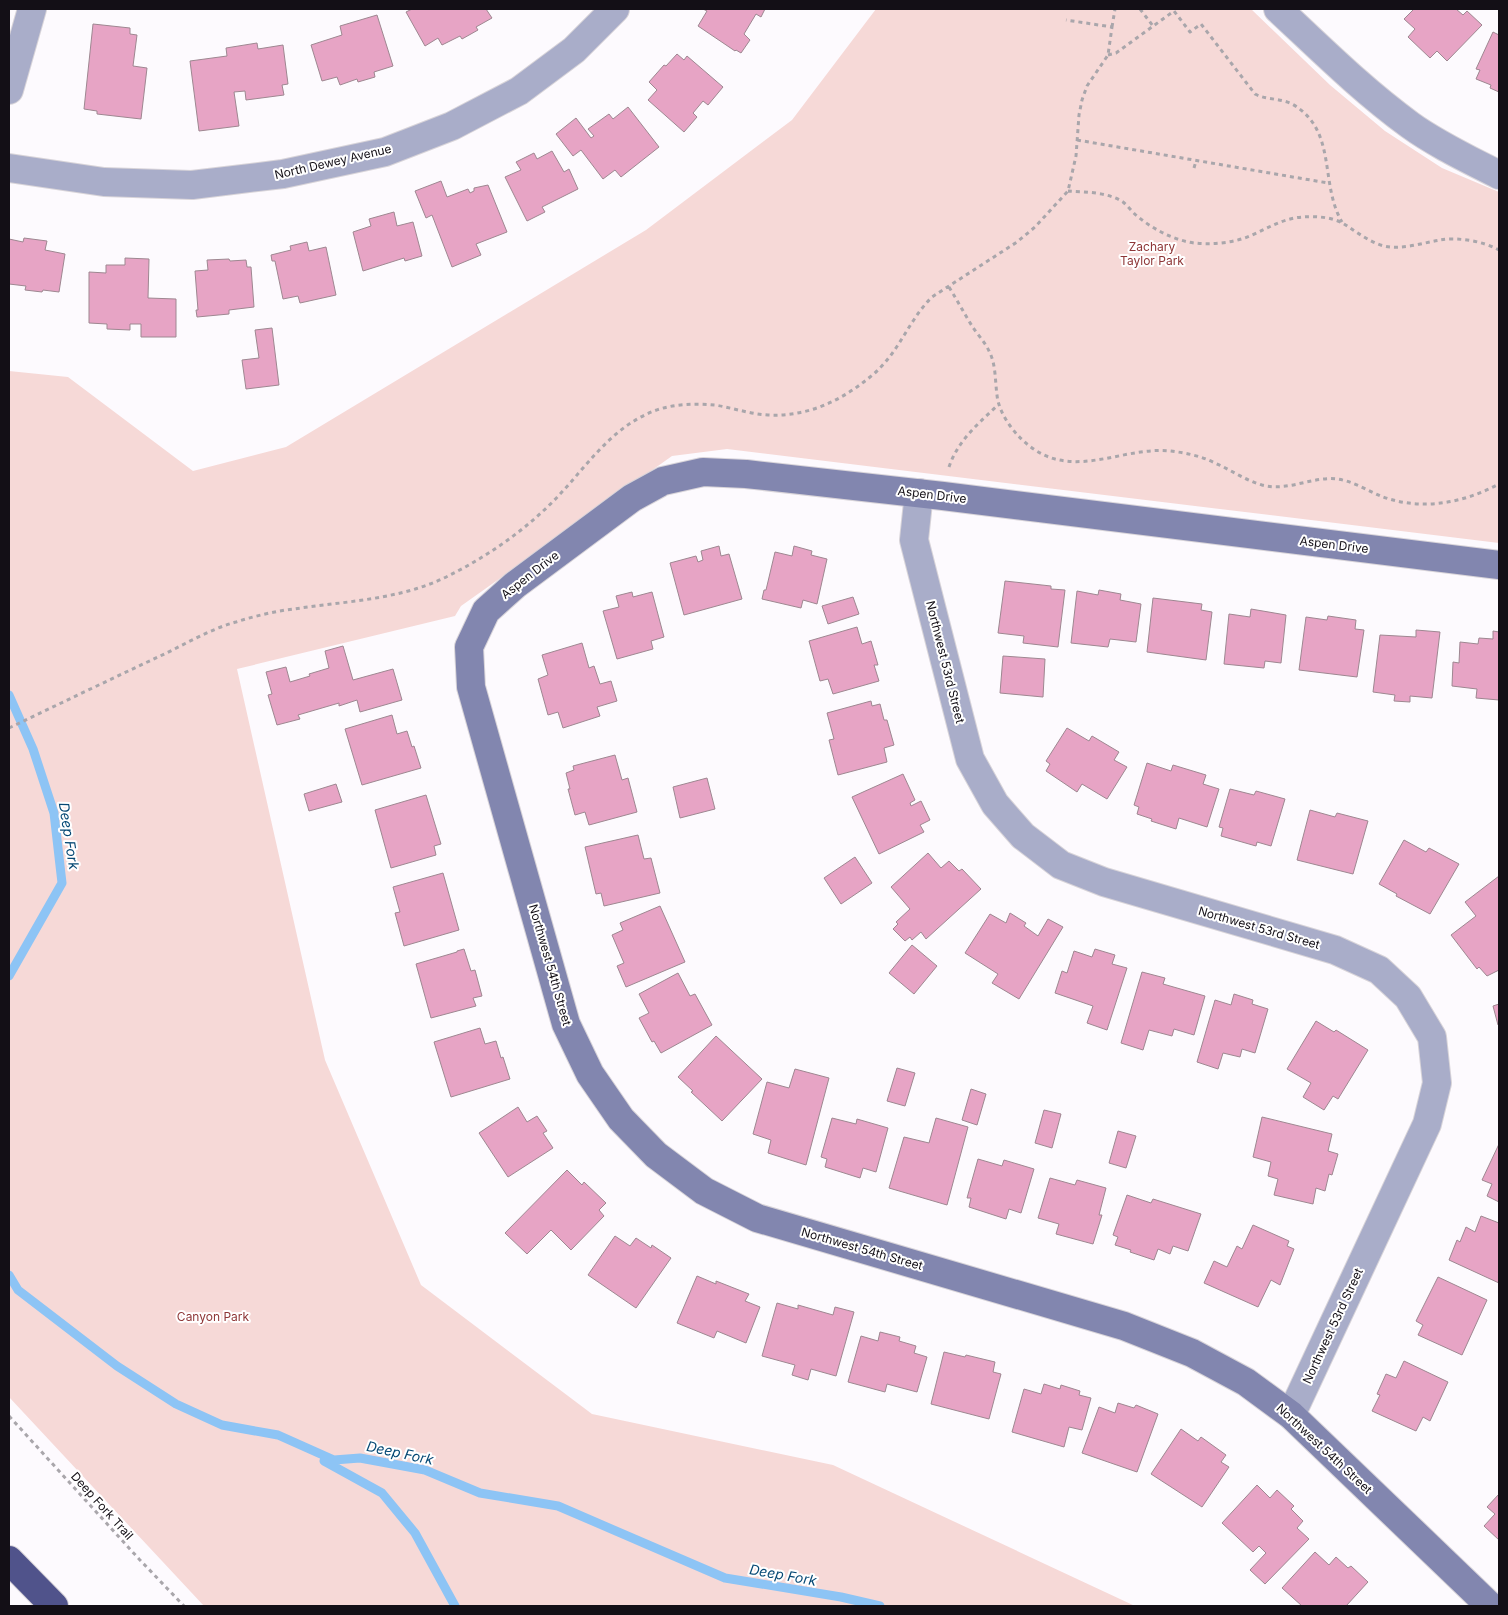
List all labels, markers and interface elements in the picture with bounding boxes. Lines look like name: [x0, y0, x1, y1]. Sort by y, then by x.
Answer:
street label: North Dewey Avenue: [273, 141, 393, 182]
park label: Zachary Taylor Park: [1120, 239, 1184, 268]
street label: Aspen Drive: [897, 483, 967, 506]
street label: Aspen Drive: [1299, 533, 1369, 556]
street label: Aspen Drive: [498, 547, 562, 602]
street label: Northwest 53rd Street: [923, 599, 968, 725]
water label: Deep Fork: [56, 801, 83, 871]
street label: Northwest 54th Street: [526, 902, 575, 1027]
street label: Northwest 53rd Street: [1197, 903, 1322, 952]
street label: Northwest 54th Street: [800, 1224, 925, 1273]
street label: Northwest 53rd Street: [1299, 1266, 1366, 1386]
park label: Canyon Park: [177, 1309, 250, 1324]
street label: Northwest 54th Street: [1273, 1400, 1375, 1497]
water label: Deep Fork: [365, 1437, 435, 1468]
street label: Deep Fork Trail: [68, 1469, 137, 1543]
water label: Deep Fork: [748, 1560, 818, 1589]

